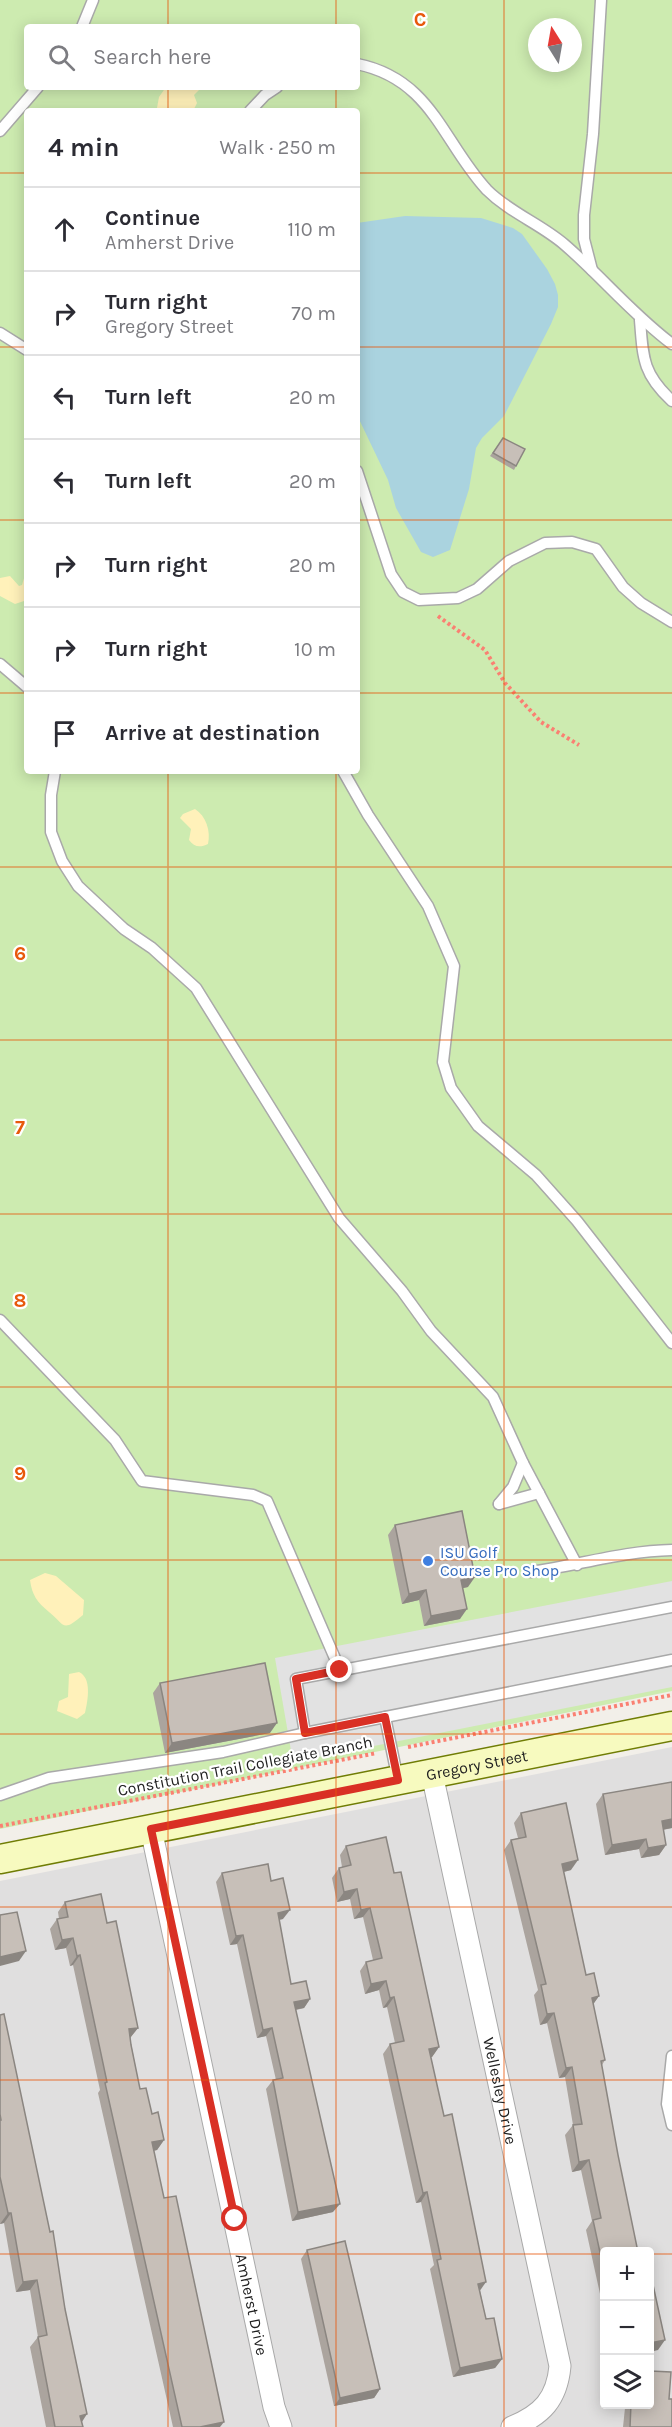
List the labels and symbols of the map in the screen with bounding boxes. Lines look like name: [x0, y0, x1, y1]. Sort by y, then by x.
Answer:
text: C: [414, 8, 426, 31]
north arrow: [528, 18, 582, 72]
text: 6: [14, 942, 26, 965]
text: 7: [15, 1116, 25, 1139]
text: 8: [14, 1289, 26, 1312]
text: 9: [14, 1462, 26, 1485]
place label: ISU Golf Course Pro Shop: [440, 1543, 559, 1580]
marker: ISU Golf Course Pro Shop: [421, 1554, 435, 1568]
route end: [326, 1656, 352, 1682]
street label: Constitution Trail Collegiate Branch: [116, 1732, 374, 1800]
street label: Gregory Street: [424, 1745, 529, 1784]
street label: Wellesley Drive: [480, 2035, 521, 2146]
route start: [221, 2205, 247, 2231]
street label: Amherst Drive: [232, 2252, 272, 2357]

